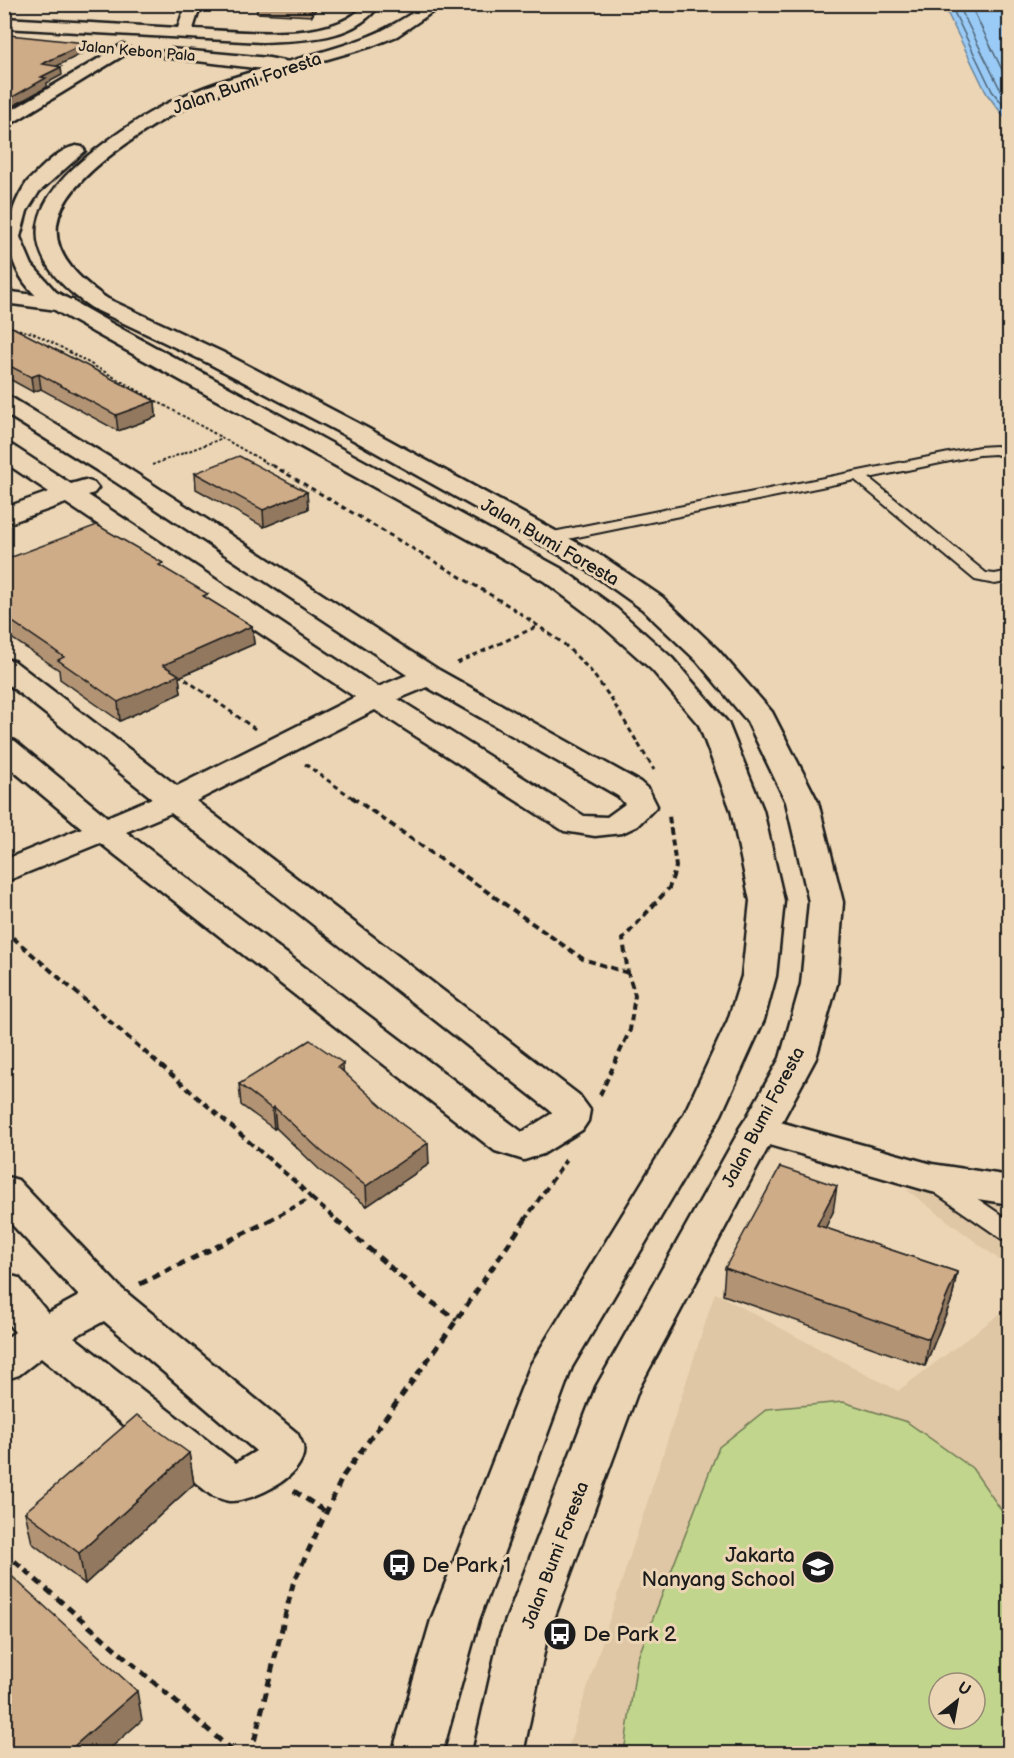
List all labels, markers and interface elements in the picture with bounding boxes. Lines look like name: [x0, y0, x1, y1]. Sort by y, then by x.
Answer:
street label: Jalan Kebon Pala: [78, 37, 196, 66]
street label: Jalan Bumi Foresta: [170, 48, 324, 119]
street label: Jalan Bumi Foresta: [477, 494, 623, 591]
street label: Jalan Bumi Foresta: [718, 1043, 809, 1191]
street label: Jalan Bumi Foresta: [518, 1479, 593, 1632]
place label: Jakarta Nanyang School: [641, 1543, 795, 1592]
bus stop icon: De Park 1: [381, 1547, 417, 1583]
school or university icon: Jakarta Nanyang School: [800, 1549, 836, 1585]
place label: De Park 1: [422, 1553, 511, 1578]
bus stop icon: De Park 2: [542, 1616, 578, 1652]
place label: De Park 2: [583, 1622, 677, 1647]
north arrow: [927, 1671, 987, 1731]
text: U: [954, 1678, 974, 1701]

